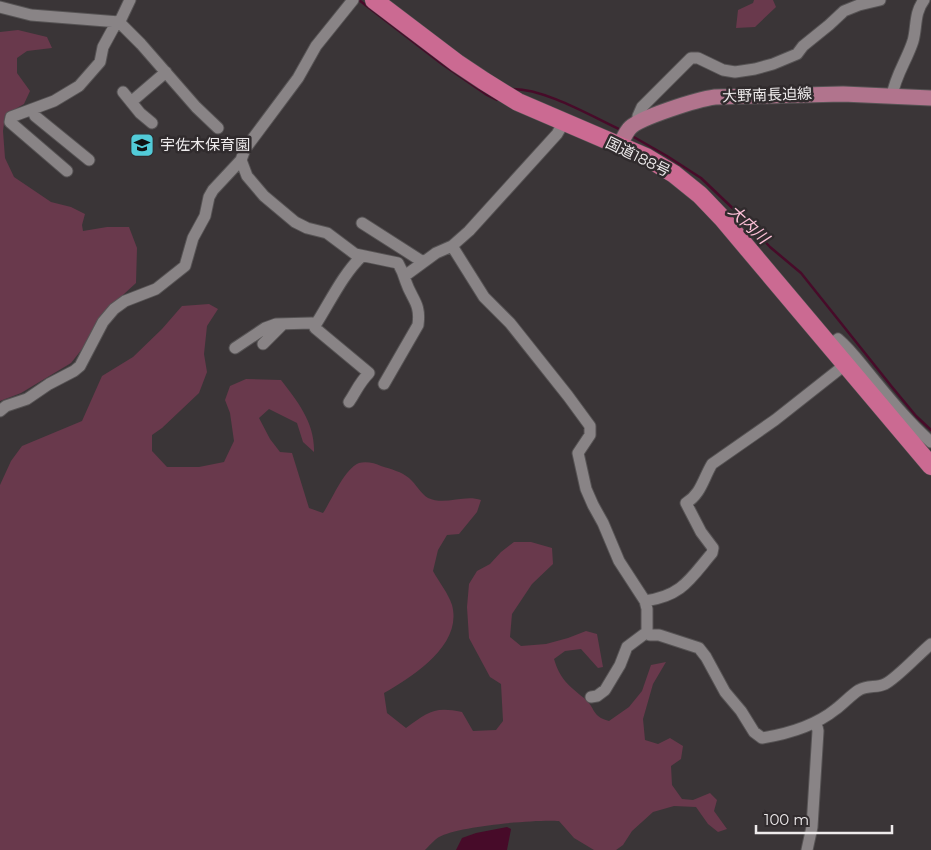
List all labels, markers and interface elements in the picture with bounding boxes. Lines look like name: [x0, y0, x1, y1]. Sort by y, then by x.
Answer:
street label: 大野南長迫線: [722, 83, 812, 106]
school or university icon: 宇佐木保育園: [129, 132, 155, 158]
street label: 国道188号: [603, 133, 674, 180]
place label: 宇佐木保育園: [160, 135, 250, 154]
water label: 大内川: [725, 201, 774, 249]
scale bar: [756, 802, 892, 834]
text: 100 m: [764, 810, 809, 829]

